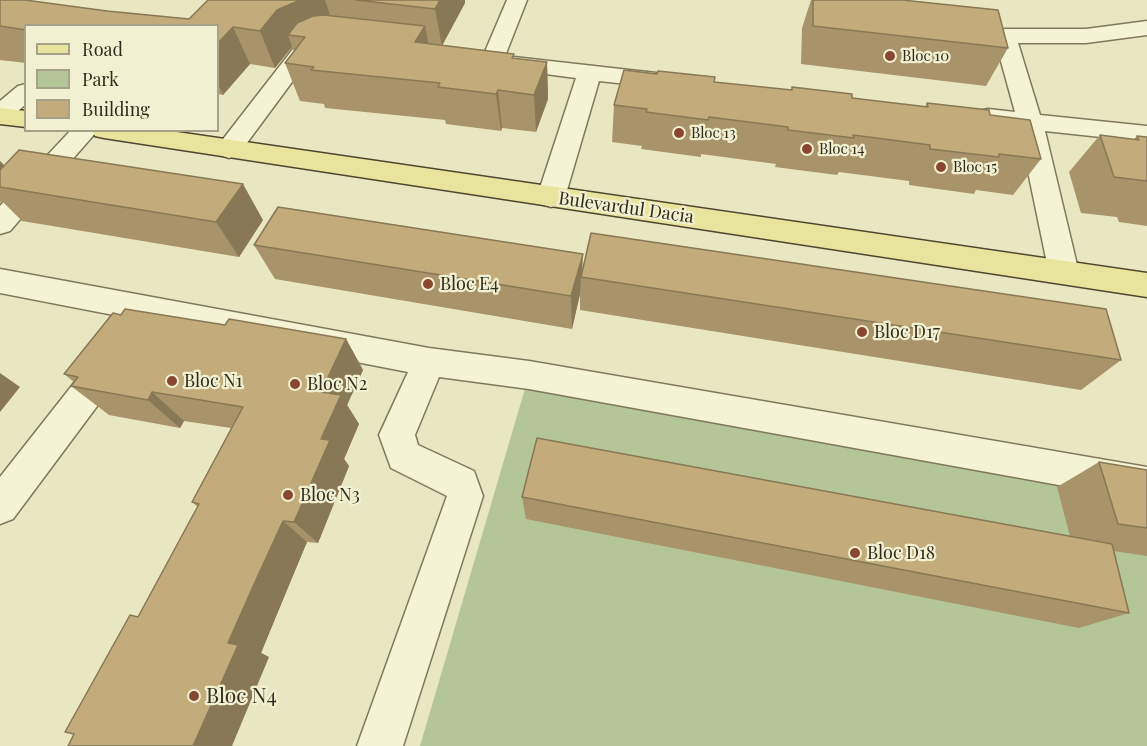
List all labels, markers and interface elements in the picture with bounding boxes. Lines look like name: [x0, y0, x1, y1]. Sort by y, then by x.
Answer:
legend: [24, 24, 219, 132]
text: Road: [82, 37, 123, 61]
place label: Bloc 10: [902, 47, 949, 65]
marker: Bloc 10: [883, 49, 897, 63]
text: Park: [82, 67, 119, 91]
text: Building: [82, 97, 150, 121]
place label: Bloc 13: [691, 124, 736, 142]
marker: Bloc 13: [672, 126, 686, 140]
place label: Bloc 14: [819, 140, 865, 158]
marker: Bloc 14: [800, 142, 814, 156]
place label: Bloc 15: [953, 158, 997, 176]
marker: Bloc 15: [934, 160, 948, 174]
street label: Bulevardul Dacia: [557, 188, 695, 228]
place label: Bloc E4: [440, 273, 499, 295]
marker: Bloc E4: [421, 277, 435, 291]
place label: Bloc D17: [874, 321, 940, 343]
marker: Bloc D17: [855, 325, 869, 339]
place label: Bloc N1: [184, 370, 242, 392]
place label: Bloc N2: [307, 373, 367, 395]
marker: Bloc N1: [165, 374, 179, 388]
marker: Bloc N2: [288, 377, 302, 391]
place label: Bloc N3: [300, 484, 360, 506]
marker: Bloc N3: [281, 488, 295, 502]
place label: Bloc D18: [867, 542, 935, 564]
marker: Bloc D18: [848, 546, 862, 560]
place label: Bloc N4: [206, 683, 277, 709]
marker: Bloc N4: [187, 689, 201, 703]

